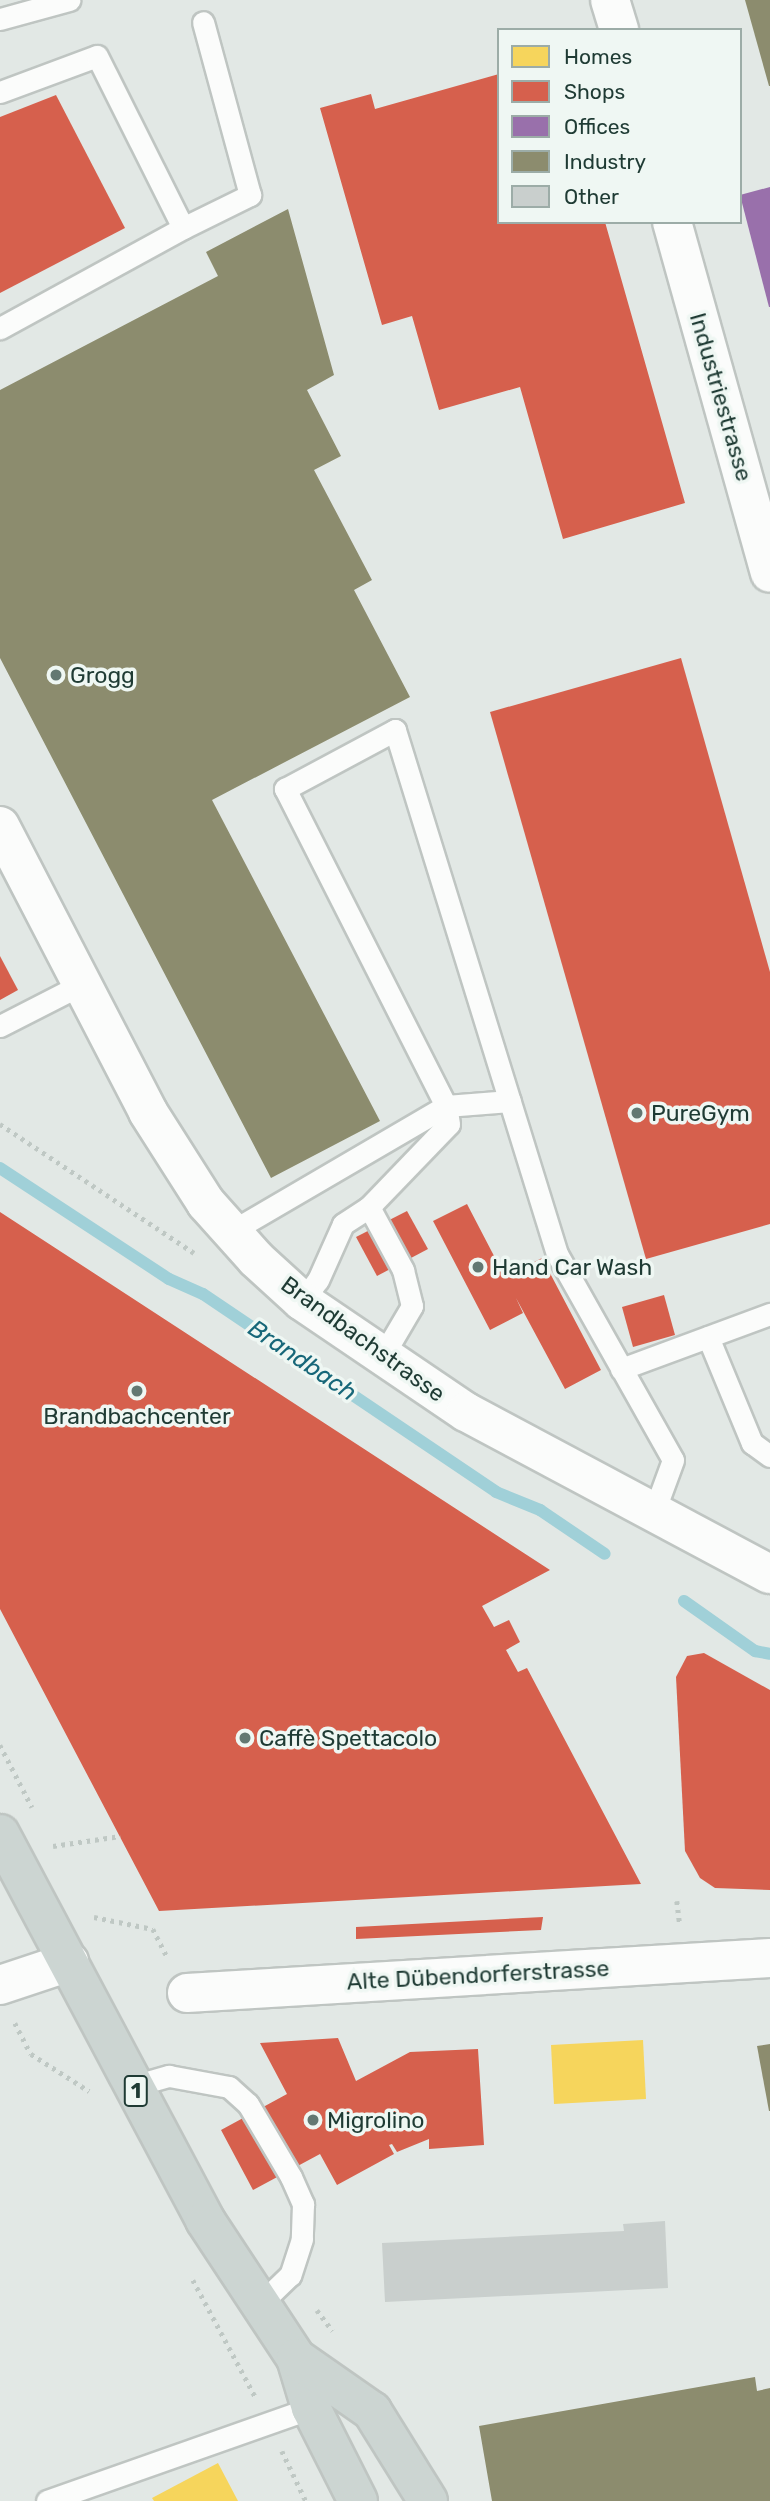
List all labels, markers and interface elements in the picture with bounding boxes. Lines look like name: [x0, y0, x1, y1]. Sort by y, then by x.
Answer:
legend: [497, 28, 742, 224]
text: Homes: [564, 44, 632, 69]
text: Shops: [564, 79, 625, 104]
text: Offices: [564, 114, 630, 139]
text: Industry: [564, 149, 646, 174]
text: Other: [564, 184, 619, 209]
street label: Industriestrasse: [684, 310, 758, 484]
place label: Grogg: [70, 661, 135, 689]
marker: Grogg: [48, 667, 64, 683]
place label: PureGym: [651, 1099, 750, 1127]
marker: PureGym: [629, 1105, 645, 1121]
place label: Hand Car Wash: [492, 1253, 653, 1281]
marker: Hand Car Wash: [470, 1259, 486, 1275]
street label: Brandbachstrasse: [276, 1270, 450, 1408]
water label: Brandbach: [242, 1314, 362, 1408]
marker: Brandbachcenter: [129, 1383, 145, 1399]
place label: Brandbachcenter: [43, 1402, 231, 1430]
place label: Caffè Spettacolo: [259, 1724, 437, 1752]
marker: Caffè Spettacolo: [237, 1730, 253, 1746]
street label: Alte Dübendorferstrasse: [346, 1954, 610, 1996]
road number: 1: [124, 2074, 148, 2108]
place label: Migrolino: [327, 2106, 425, 2134]
marker: Migrolino: [305, 2112, 321, 2128]

